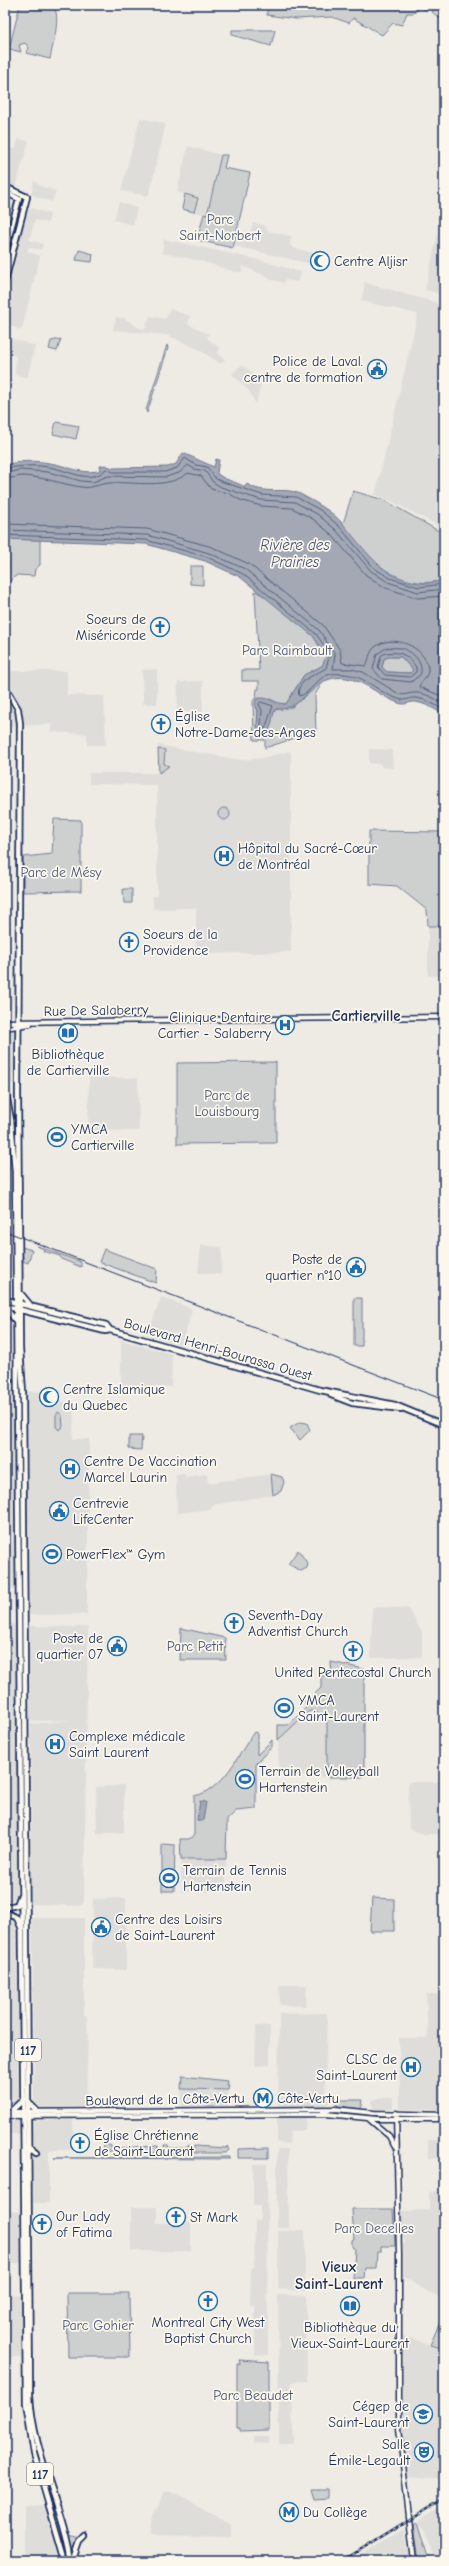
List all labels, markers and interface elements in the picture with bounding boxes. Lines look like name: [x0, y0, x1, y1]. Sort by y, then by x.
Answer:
park label: Parc Saint-Norbert: [179, 211, 262, 244]
mosque icon: Centre Aljisr: [309, 250, 331, 272]
place label: Centre Aljisr: [334, 253, 408, 270]
place label: Police de Laval. centre de formation: [244, 353, 363, 386]
public building icon: Police de Laval. centre de formation: [366, 358, 388, 380]
water label: Rivière des Prairies: [260, 536, 330, 571]
place label: Soeurs de Miséricorde: [76, 611, 146, 644]
church icon: Soeurs de Miséricorde: [149, 616, 171, 638]
park label: Parc Raimbault: [242, 642, 333, 659]
place label: Église Notre-Dame-des-Anges: [175, 708, 316, 741]
church icon: Église Notre-Dame-des-Anges: [150, 713, 172, 735]
place label: Hôpital du Sacré-Cœur de Montréal: [238, 840, 377, 873]
hospital icon: Hôpital du Sacré-Cœur de Montréal: [213, 845, 235, 867]
park label: Parc de Mésy: [21, 864, 102, 881]
place label: Soeurs de la Providence: [143, 926, 218, 959]
church icon: Soeurs de la Providence: [118, 931, 140, 953]
street label: Rue De Salaberry: [43, 1001, 149, 1020]
district label: Cartierville: [331, 1007, 401, 1025]
place label: Clinique Dentaire Cartier - Salaberry: [158, 1009, 272, 1042]
hospital icon: Clinique Dentaire Cartier - Salaberry: [274, 1014, 296, 1036]
library icon: Bibliothèque de Cartierville: [57, 1022, 79, 1044]
place label: Bibliothèque de Cartierville: [27, 1046, 109, 1079]
park label: Parc de Louisbourg: [195, 1087, 259, 1120]
place label: YMCA Cartierville: [71, 1121, 134, 1154]
sports icon: YMCA Cartierville: [46, 1126, 68, 1148]
place label: Poste de quartier n°10: [265, 1251, 342, 1284]
public building icon: Poste de quartier n°10: [345, 1256, 367, 1278]
street label: Boulevard Henri-Bourassa Ouest: [122, 1314, 315, 1385]
place label: Centre Islamique du Quebec: [63, 1381, 165, 1414]
mosque icon: Centre Islamique du Quebec: [38, 1386, 60, 1408]
place label: Centre De Vaccination Marcel Laurin: [84, 1453, 217, 1486]
hospital icon: Centre De Vaccination Marcel Laurin: [59, 1458, 81, 1480]
place label: Centrevie LifeCenter: [73, 1495, 134, 1528]
public building icon: Centrevie LifeCenter: [48, 1500, 70, 1522]
sports icon: PowerFlex™ Gym: [41, 1543, 63, 1565]
place label: PowerFlex™ Gym: [66, 1546, 165, 1563]
place label: Seventh-Day Adventist Church: [248, 1607, 348, 1640]
church icon: Seventh-Day Adventist Church: [223, 1612, 245, 1634]
place label: Poste de quartier 07: [36, 1630, 103, 1663]
public building icon: Poste de quartier 07: [106, 1635, 128, 1657]
park label: Parc Petit: [167, 1638, 224, 1655]
church icon: United Pentecostal Church: [342, 1640, 364, 1662]
place label: United Pentecostal Church: [274, 1664, 432, 1681]
place label: YMCA Saint-Laurent: [298, 1692, 380, 1725]
sports icon: YMCA Saint-Laurent: [273, 1697, 295, 1719]
place label: Complexe médicale Saint Laurent: [69, 1728, 185, 1761]
hospital icon: Complexe médicale Saint Laurent: [44, 1733, 66, 1755]
place label: Terrain de Volleyball Hartenstein: [259, 1763, 379, 1796]
sports icon: Terrain de Volleyball Hartenstein: [234, 1768, 256, 1790]
place label: Terrain de Tennis Hartenstein: [183, 1862, 287, 1895]
sports icon: Terrain de Tennis Hartenstein: [158, 1867, 180, 1889]
place label: Centre des Loisirs de Saint-Laurent: [115, 1911, 222, 1944]
public building icon: Centre des Loisirs de Saint-Laurent: [90, 1916, 112, 1938]
road number: 117: [15, 2039, 41, 2061]
place label: CLSC de Saint-Laurent: [316, 2051, 398, 2084]
hospital icon: CLSC de Saint-Laurent: [400, 2056, 422, 2078]
metro station icon: Côte-Vertu: [252, 2087, 274, 2109]
street label: Boulevard de la Côte-Vertu: [85, 2090, 245, 2109]
place label: Côte-Vertu: [277, 2090, 339, 2107]
place label: Église Chrétienne de Saint-Laurent: [94, 2127, 199, 2160]
church icon: Église Chrétienne de Saint-Laurent: [69, 2132, 91, 2154]
church icon: St Mark: [165, 2206, 187, 2228]
place label: Our Lady of Fatima: [56, 2208, 112, 2241]
place label: St Mark: [190, 2209, 238, 2226]
church icon: Our Lady of Fatima: [31, 2213, 53, 2235]
park label: Parc Decelles: [334, 2220, 414, 2237]
district label: Vieux Saint-Laurent: [295, 2258, 384, 2293]
church icon: Montreal City West Baptist Church: [197, 2290, 219, 2312]
library icon: Bibliothèque du Vieux-Saint-Laurent: [339, 2295, 361, 2317]
place label: Montreal City West Baptist Church: [152, 2314, 265, 2347]
park label: Parc Gohier: [62, 2317, 134, 2334]
place label: Bibliothèque du Vieux-Saint-Laurent: [291, 2319, 410, 2352]
park label: Parc Beaudet: [213, 2387, 294, 2404]
place label: Cégep de Saint-Laurent: [328, 2398, 410, 2431]
school or university icon: Cégep de Saint-Laurent: [412, 2403, 434, 2425]
place label: Salle Émile-Legault: [328, 2436, 411, 2469]
theatre icon: Salle Émile-Legault: [413, 2441, 435, 2463]
road number: 117: [27, 2463, 53, 2485]
metro station icon: Du Collège: [278, 2501, 300, 2523]
place label: Du Collège: [303, 2504, 367, 2521]

